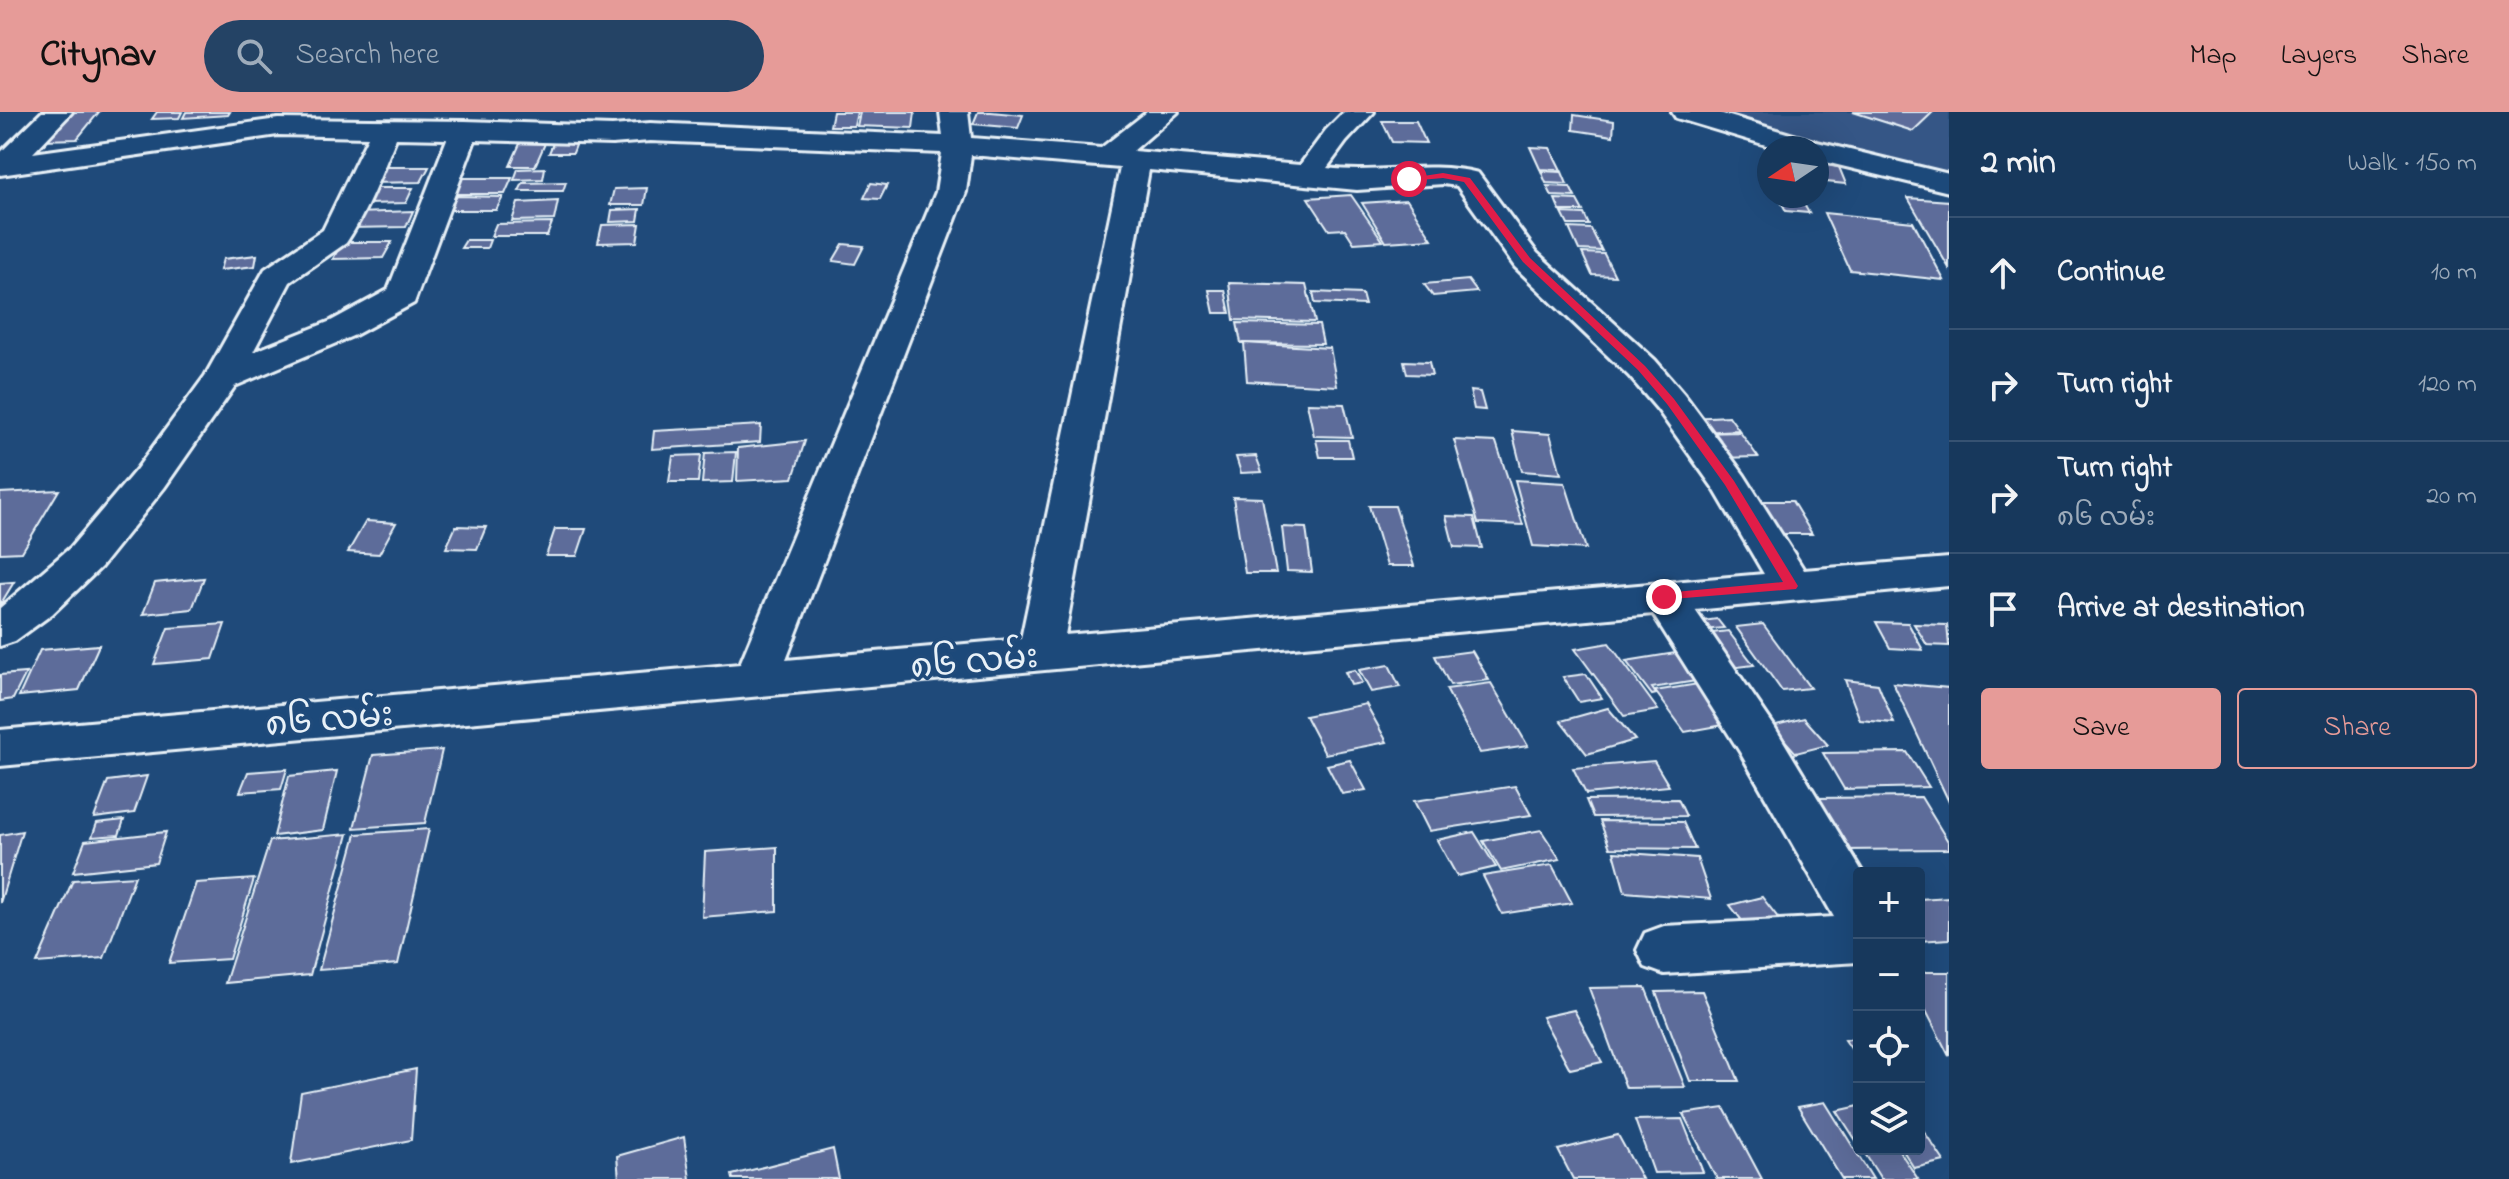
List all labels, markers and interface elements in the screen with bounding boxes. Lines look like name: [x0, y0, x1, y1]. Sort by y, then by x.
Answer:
search box: [204, 20, 764, 92]
text: Citynav: [40, 28, 156, 84]
icon: search: [232, 34, 276, 78]
text: Search here: [296, 34, 439, 78]
text: Map: [2189, 36, 2237, 77]
text: Layers: [2281, 36, 2357, 77]
text: Share: [2401, 36, 2469, 77]
north arrow: [1757, 136, 1829, 208]
text: 2 min: [1981, 139, 2056, 189]
text: Walk · 150 m: [2347, 145, 2477, 183]
route start: [1391, 161, 1427, 197]
icon: ahead: [1981, 251, 2025, 295]
text: Continue: [2057, 251, 2165, 295]
text: 10 m: [2431, 254, 2477, 292]
icon: right: [1981, 363, 2025, 407]
text: Turn right: [2057, 363, 2172, 407]
text: 120 m: [2418, 366, 2477, 404]
text: Turn right: [2057, 447, 2172, 491]
icon: right: [1981, 475, 2025, 519]
text: 20 m: [2426, 478, 2477, 516]
text: ၈၆ လမ်း: [2057, 500, 2155, 538]
route end: [1646, 579, 1682, 615]
icon: arrive: [1981, 587, 2025, 631]
text: Arrive at destination: [2057, 587, 2305, 631]
street label: ၈၆ လမ်း: [908, 631, 1040, 694]
button: Save: [1981, 688, 2221, 769]
button: Share: [2237, 688, 2477, 769]
street label: ၈၆ လမ်း: [263, 689, 395, 752]
map controls: [1853, 867, 1925, 1155]
button: +: [1853, 867, 1925, 939]
button: −: [1853, 939, 1925, 1011]
button: locate: [1853, 1011, 1925, 1083]
button: layers: [1853, 1083, 1925, 1155]

